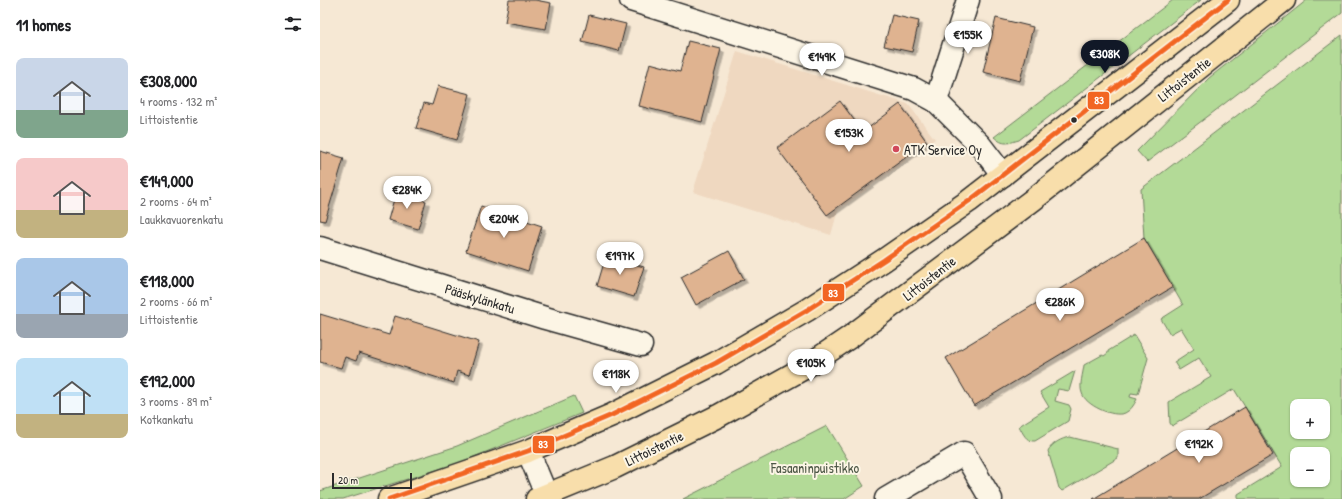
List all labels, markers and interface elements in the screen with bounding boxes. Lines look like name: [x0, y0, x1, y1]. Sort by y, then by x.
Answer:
text: 11 homes: [16, 13, 71, 36]
icon: filters: [282, 13, 304, 35]
pin: €155K: [940, 21, 996, 55]
text: €155K: [954, 25, 982, 43]
pin: €308K: [1077, 40, 1133, 74]
pin: €149K: [794, 43, 850, 77]
text: €308K: [1090, 44, 1120, 62]
text: €149K: [808, 47, 836, 65]
street label: Littoistentie: [1154, 52, 1215, 106]
text: €308,000: [140, 69, 197, 92]
icon: home: [48, 74, 96, 122]
line badge: 83: [1087, 91, 1110, 110]
text: 4 rooms · 132 m²: [140, 92, 217, 110]
text: 83: [1094, 93, 1104, 107]
text: Littoistentie: [140, 110, 198, 128]
unlabelled marker: [1069, 115, 1079, 125]
pin: €153K: [821, 119, 877, 153]
text: €153K: [834, 123, 864, 141]
place label: ATK Service Oy: [904, 140, 982, 160]
marker: ATK Service Oy: [891, 144, 901, 154]
text: €149,000: [140, 169, 193, 192]
icon: home: [48, 174, 96, 222]
pin: €284K: [379, 176, 435, 210]
text: €284K: [392, 180, 422, 198]
text: 2 rooms · 64 m²: [140, 192, 212, 210]
pin: €204K: [476, 205, 532, 239]
text: €204K: [489, 209, 519, 227]
text: Laukkavuorenkatu: [140, 210, 223, 228]
pin: €197K: [592, 242, 648, 276]
text: €197K: [606, 246, 634, 264]
street label: Littoistentie: [899, 251, 960, 305]
text: €118,000: [140, 269, 194, 292]
icon: home: [48, 274, 96, 322]
street label: Pääskylänkatu: [442, 278, 518, 319]
line badge: 83: [822, 283, 845, 302]
text: 83: [828, 286, 838, 300]
pin: €286K: [1032, 288, 1088, 322]
text: 2 rooms · 66 m²: [140, 292, 212, 310]
text: €286K: [1045, 292, 1075, 310]
text: Littoistentie: [140, 310, 198, 328]
pin: €105K: [783, 349, 839, 383]
text: €105K: [796, 353, 826, 371]
pin: €118K: [588, 360, 644, 394]
text: €118K: [602, 364, 630, 382]
text: €192,000: [140, 369, 195, 392]
icon: home: [48, 374, 96, 422]
text: 3 rooms · 89 m²: [140, 392, 212, 410]
map controls: [1290, 399, 1330, 487]
button: +: [1290, 399, 1330, 439]
text: Kotkankatu: [140, 410, 193, 428]
street label: Littoistentie: [622, 426, 687, 470]
pin: €192K: [1171, 430, 1227, 464]
text: €192K: [1185, 434, 1213, 452]
line badge: 83: [532, 435, 555, 454]
text: 83: [538, 437, 548, 451]
button: −: [1290, 447, 1330, 487]
park label: Fasaaninpuistikko: [770, 458, 859, 478]
scale bar: [332, 471, 412, 490]
text: 20 m: [338, 473, 358, 487]

